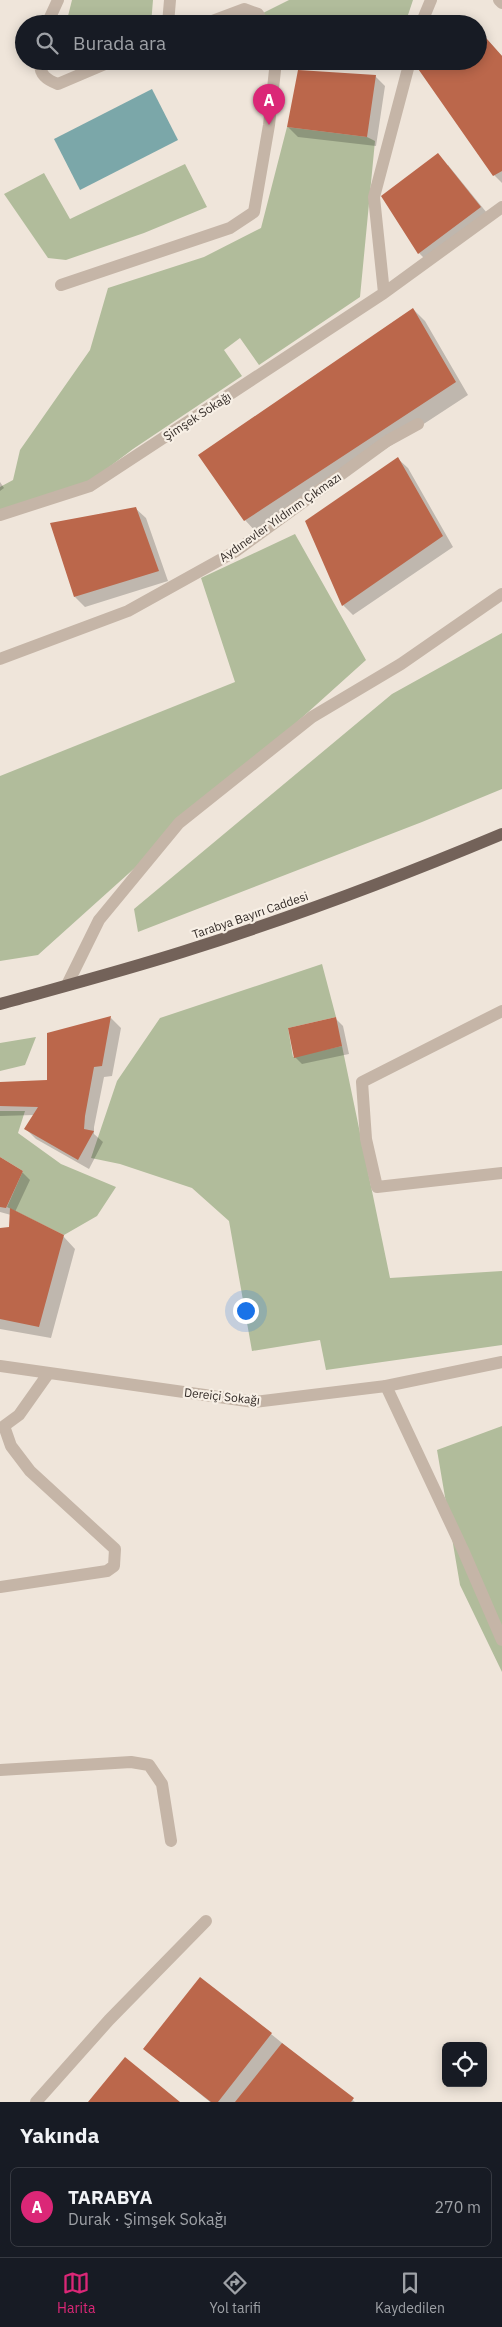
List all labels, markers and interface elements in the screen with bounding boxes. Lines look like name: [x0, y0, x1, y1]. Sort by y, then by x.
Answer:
search box: [15, 15, 487, 70]
icon: search: [33, 29, 61, 57]
text: Burada ara: [73, 31, 166, 55]
pin: A: [253, 84, 285, 125]
street label: Şimşek Sokağı: [160, 389, 234, 443]
street label: Aydınevler Yıldırım Çıkmazı: [216, 469, 344, 565]
street label: Tarabya Bayırı Caddesi: [190, 888, 310, 942]
your location: [233, 1298, 259, 1324]
street label: Dereiçi Sokağı: [183, 1385, 261, 1407]
map controls: [442, 2042, 487, 2087]
button: locate: [442, 2042, 487, 2087]
text: Yakında: [20, 2121, 100, 2149]
text: TARABYA: [68, 2185, 153, 2209]
text: A: [32, 2197, 42, 2217]
text: 270 m: [434, 2197, 481, 2217]
text: Durak · Şimşek Sokağı: [68, 2209, 227, 2229]
tab: Harita: [57, 2269, 95, 2317]
tab: Yol tarifi: [210, 2269, 261, 2317]
tab: Kaydedilen: [375, 2269, 445, 2317]

